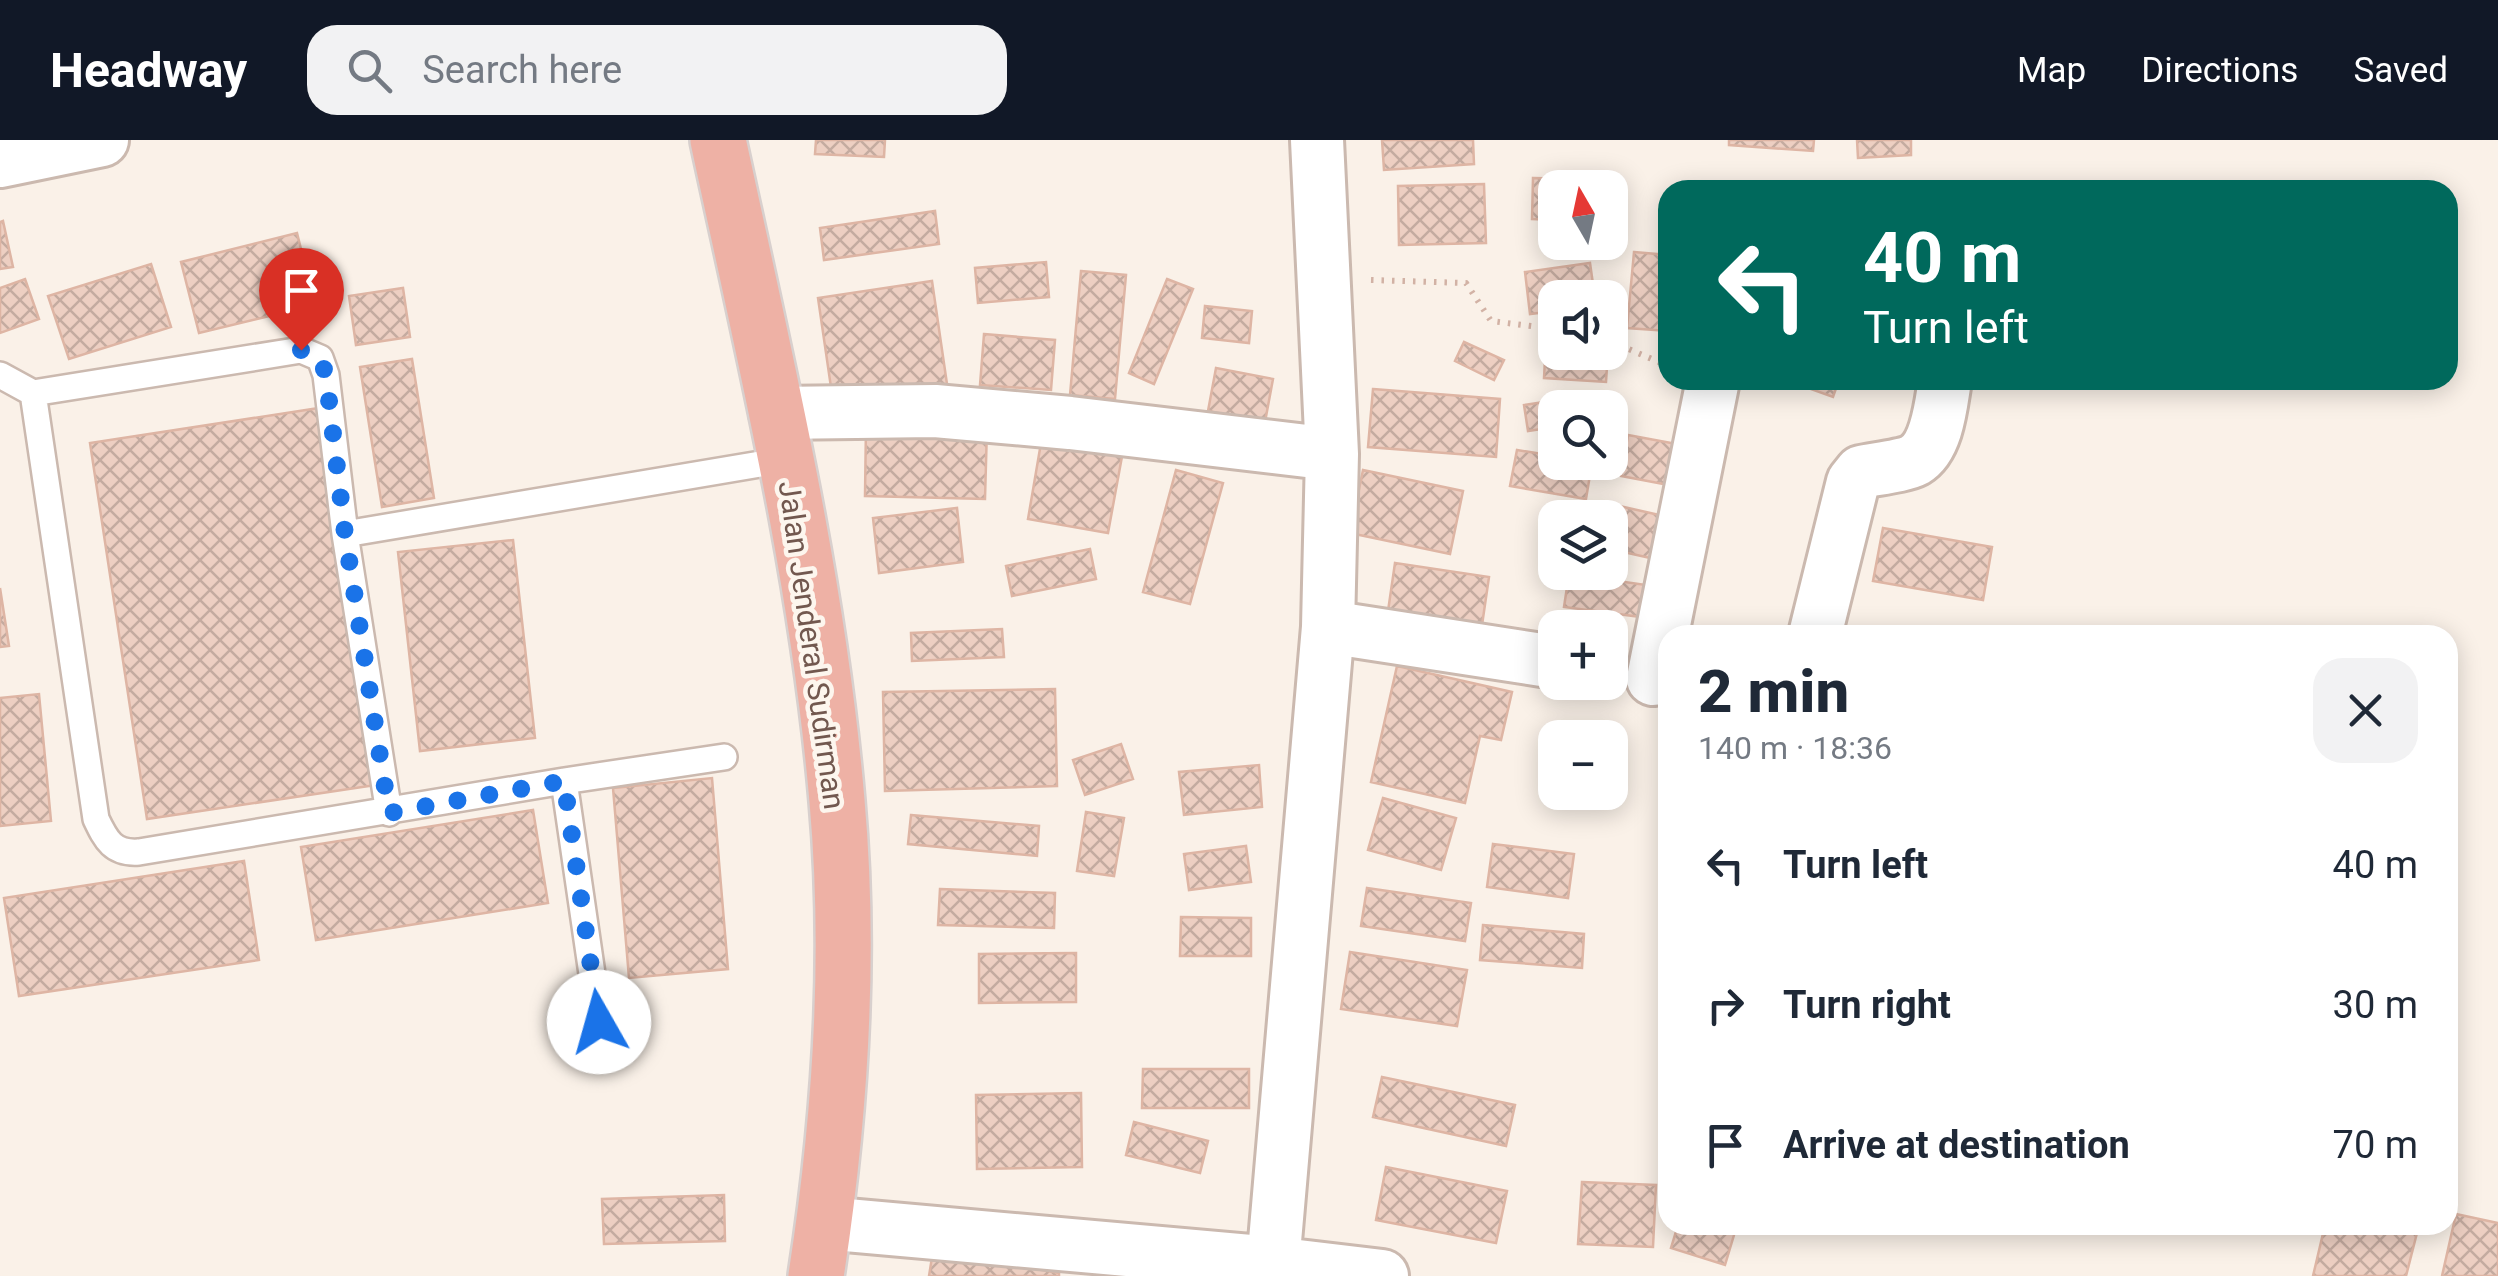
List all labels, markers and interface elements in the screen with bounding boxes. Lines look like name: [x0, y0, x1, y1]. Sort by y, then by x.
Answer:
search box: [307, 25, 1007, 115]
text: Headway: [50, 42, 247, 99]
icon: search: [342, 43, 397, 98]
text: Search here: [422, 48, 622, 92]
text: Map: [2017, 50, 2086, 91]
text: Directions: [2141, 50, 2298, 91]
text: Saved: [2353, 50, 2448, 91]
north arrow: [1538, 170, 1628, 260]
map controls: [1538, 170, 1628, 810]
text: 40 m: [1863, 217, 2021, 299]
icon: left: [1698, 220, 1828, 350]
pin: [259, 248, 344, 351]
icon: arrive: [274, 263, 329, 318]
button: sound: [1538, 280, 1628, 370]
text: Turn left: [1863, 301, 2029, 354]
button: search: [1538, 390, 1628, 480]
street label: Jalan Jenderal Sudirman: [772, 479, 852, 811]
button: layers: [1538, 500, 1628, 590]
button: +: [1538, 610, 1628, 700]
text: 2 min: [1698, 656, 1849, 727]
button: close: [2313, 658, 2418, 763]
button: −: [1538, 720, 1628, 810]
text: 140 m · 18:36: [1698, 729, 1892, 767]
icon: left: [1698, 838, 1753, 893]
text: Turn left: [1783, 843, 1928, 887]
text: 40 m: [2333, 843, 2418, 887]
position arrow: [547, 970, 651, 1074]
icon: right: [1698, 978, 1753, 1033]
text: Turn right: [1783, 983, 1951, 1027]
text: 30 m: [2333, 983, 2418, 1027]
icon: arrive: [1698, 1118, 1753, 1173]
text: Arrive at destination: [1783, 1123, 2130, 1167]
text: 70 m: [2333, 1123, 2418, 1167]

